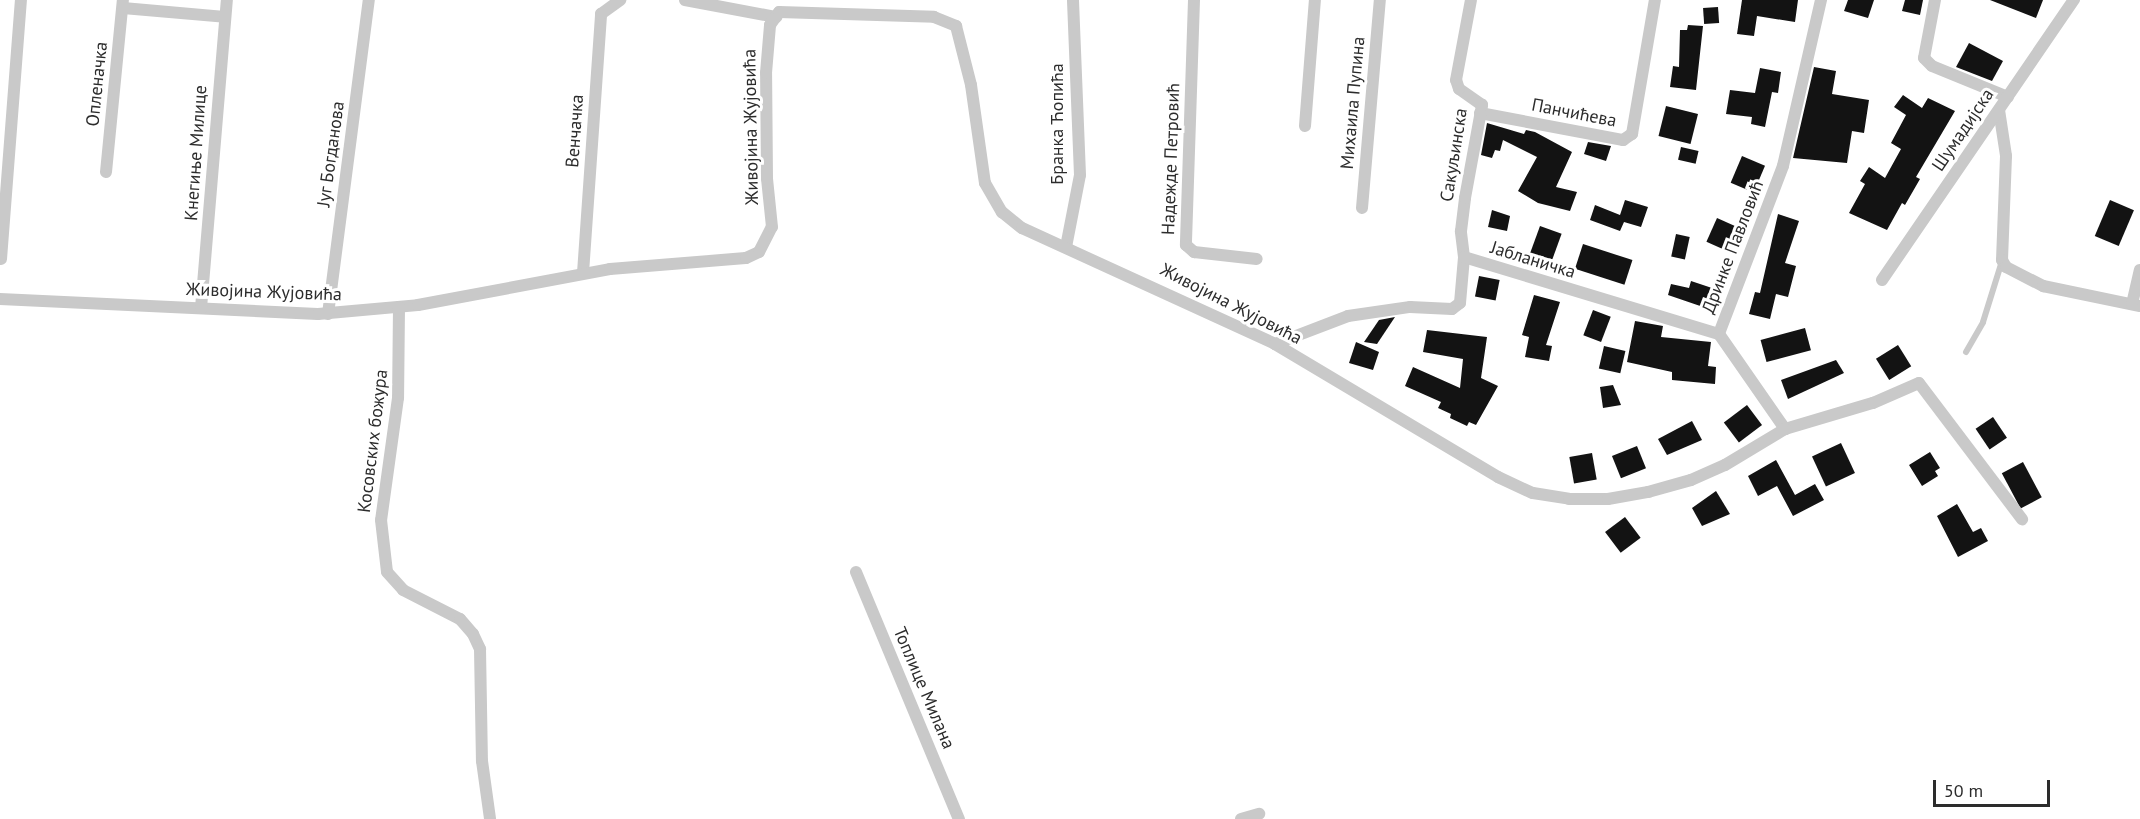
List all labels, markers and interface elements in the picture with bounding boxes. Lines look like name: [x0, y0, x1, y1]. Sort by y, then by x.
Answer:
street label: Михаила Пупина: [1336, 36, 1370, 170]
street label: Опленачка: [82, 41, 112, 127]
street label: Живојина Жујовића: [739, 49, 763, 205]
street label: Бранка Ћопића: [1046, 63, 1068, 185]
street label: Надежде Петровић: [1158, 83, 1184, 235]
street label: Кнегиње Милице: [180, 84, 212, 222]
street label: Шумадијска: [1928, 85, 1998, 175]
street label: Венчачка: [562, 94, 588, 168]
street label: Панчићева: [1530, 94, 1618, 132]
street label: Југ Богданова: [313, 100, 349, 208]
street label: Сакуљинска: [1436, 107, 1472, 203]
street label: Дринке Павловић: [1698, 177, 1768, 317]
street label: Јабланичка: [1488, 237, 1578, 283]
street label: Живојина Жујовића: [1157, 259, 1305, 349]
street label: Живојина Жујовића: [186, 278, 342, 306]
street label: Косовских божура: [353, 368, 393, 514]
street label: Топлице Милана: [889, 624, 959, 752]
scale bar: [1936, 768, 2053, 806]
text: 50 m: [1944, 779, 1983, 802]

